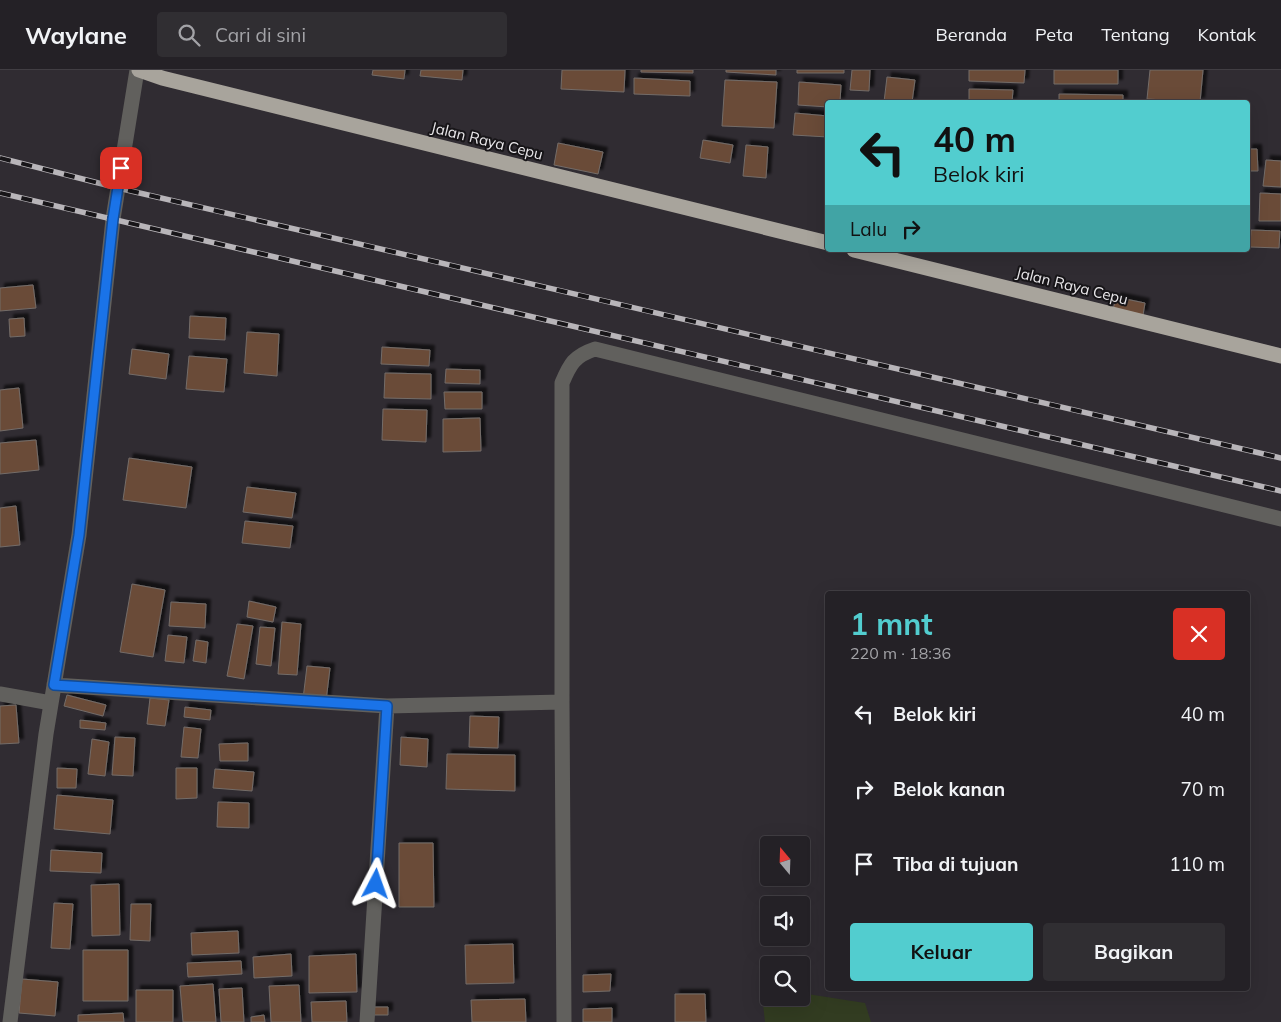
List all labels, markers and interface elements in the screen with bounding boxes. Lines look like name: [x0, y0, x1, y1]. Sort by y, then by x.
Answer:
search box: [157, 12, 507, 57]
text: Waylane: [25, 20, 127, 50]
icon: search: [175, 21, 203, 49]
text: Cari di sini: [215, 23, 306, 47]
text: Beranda: [936, 23, 1007, 46]
text: Peta: [1035, 23, 1073, 46]
text: Tentang: [1101, 23, 1170, 46]
text: Kontak: [1198, 23, 1256, 46]
street label: Jalan Raya Cepu: [429, 117, 545, 164]
text: 40 m: [933, 117, 1016, 161]
icon: left: [850, 120, 915, 185]
pin: [100, 147, 142, 189]
icon: arrive: [107, 154, 135, 182]
text: Belok kiri: [933, 160, 1025, 188]
icon: right: [897, 215, 925, 243]
text: Lalu: [850, 217, 887, 241]
street label: Jalan Raya Cepu: [1014, 262, 1130, 309]
text: 1 mnt: [850, 605, 933, 643]
button: close: [1173, 608, 1225, 660]
text: 220 m · 18:36: [850, 643, 951, 663]
icon: left: [850, 700, 878, 728]
text: Belok kiri: [893, 702, 976, 726]
text: 40 m: [1181, 702, 1225, 726]
icon: right: [850, 775, 878, 803]
text: Belok kanan: [893, 777, 1005, 801]
text: 70 m: [1181, 777, 1225, 801]
north arrow: [760, 836, 810, 886]
map controls: [760, 836, 810, 1006]
icon: arrive: [850, 850, 878, 878]
text: Tiba di tujuan: [893, 852, 1018, 876]
text: 110 m: [1169, 852, 1225, 876]
position arrow: [349, 857, 401, 909]
button: sound: [760, 896, 810, 946]
button: Keluar: [850, 923, 1033, 981]
button: Bagikan: [1043, 923, 1225, 981]
button: search: [760, 956, 810, 1006]

